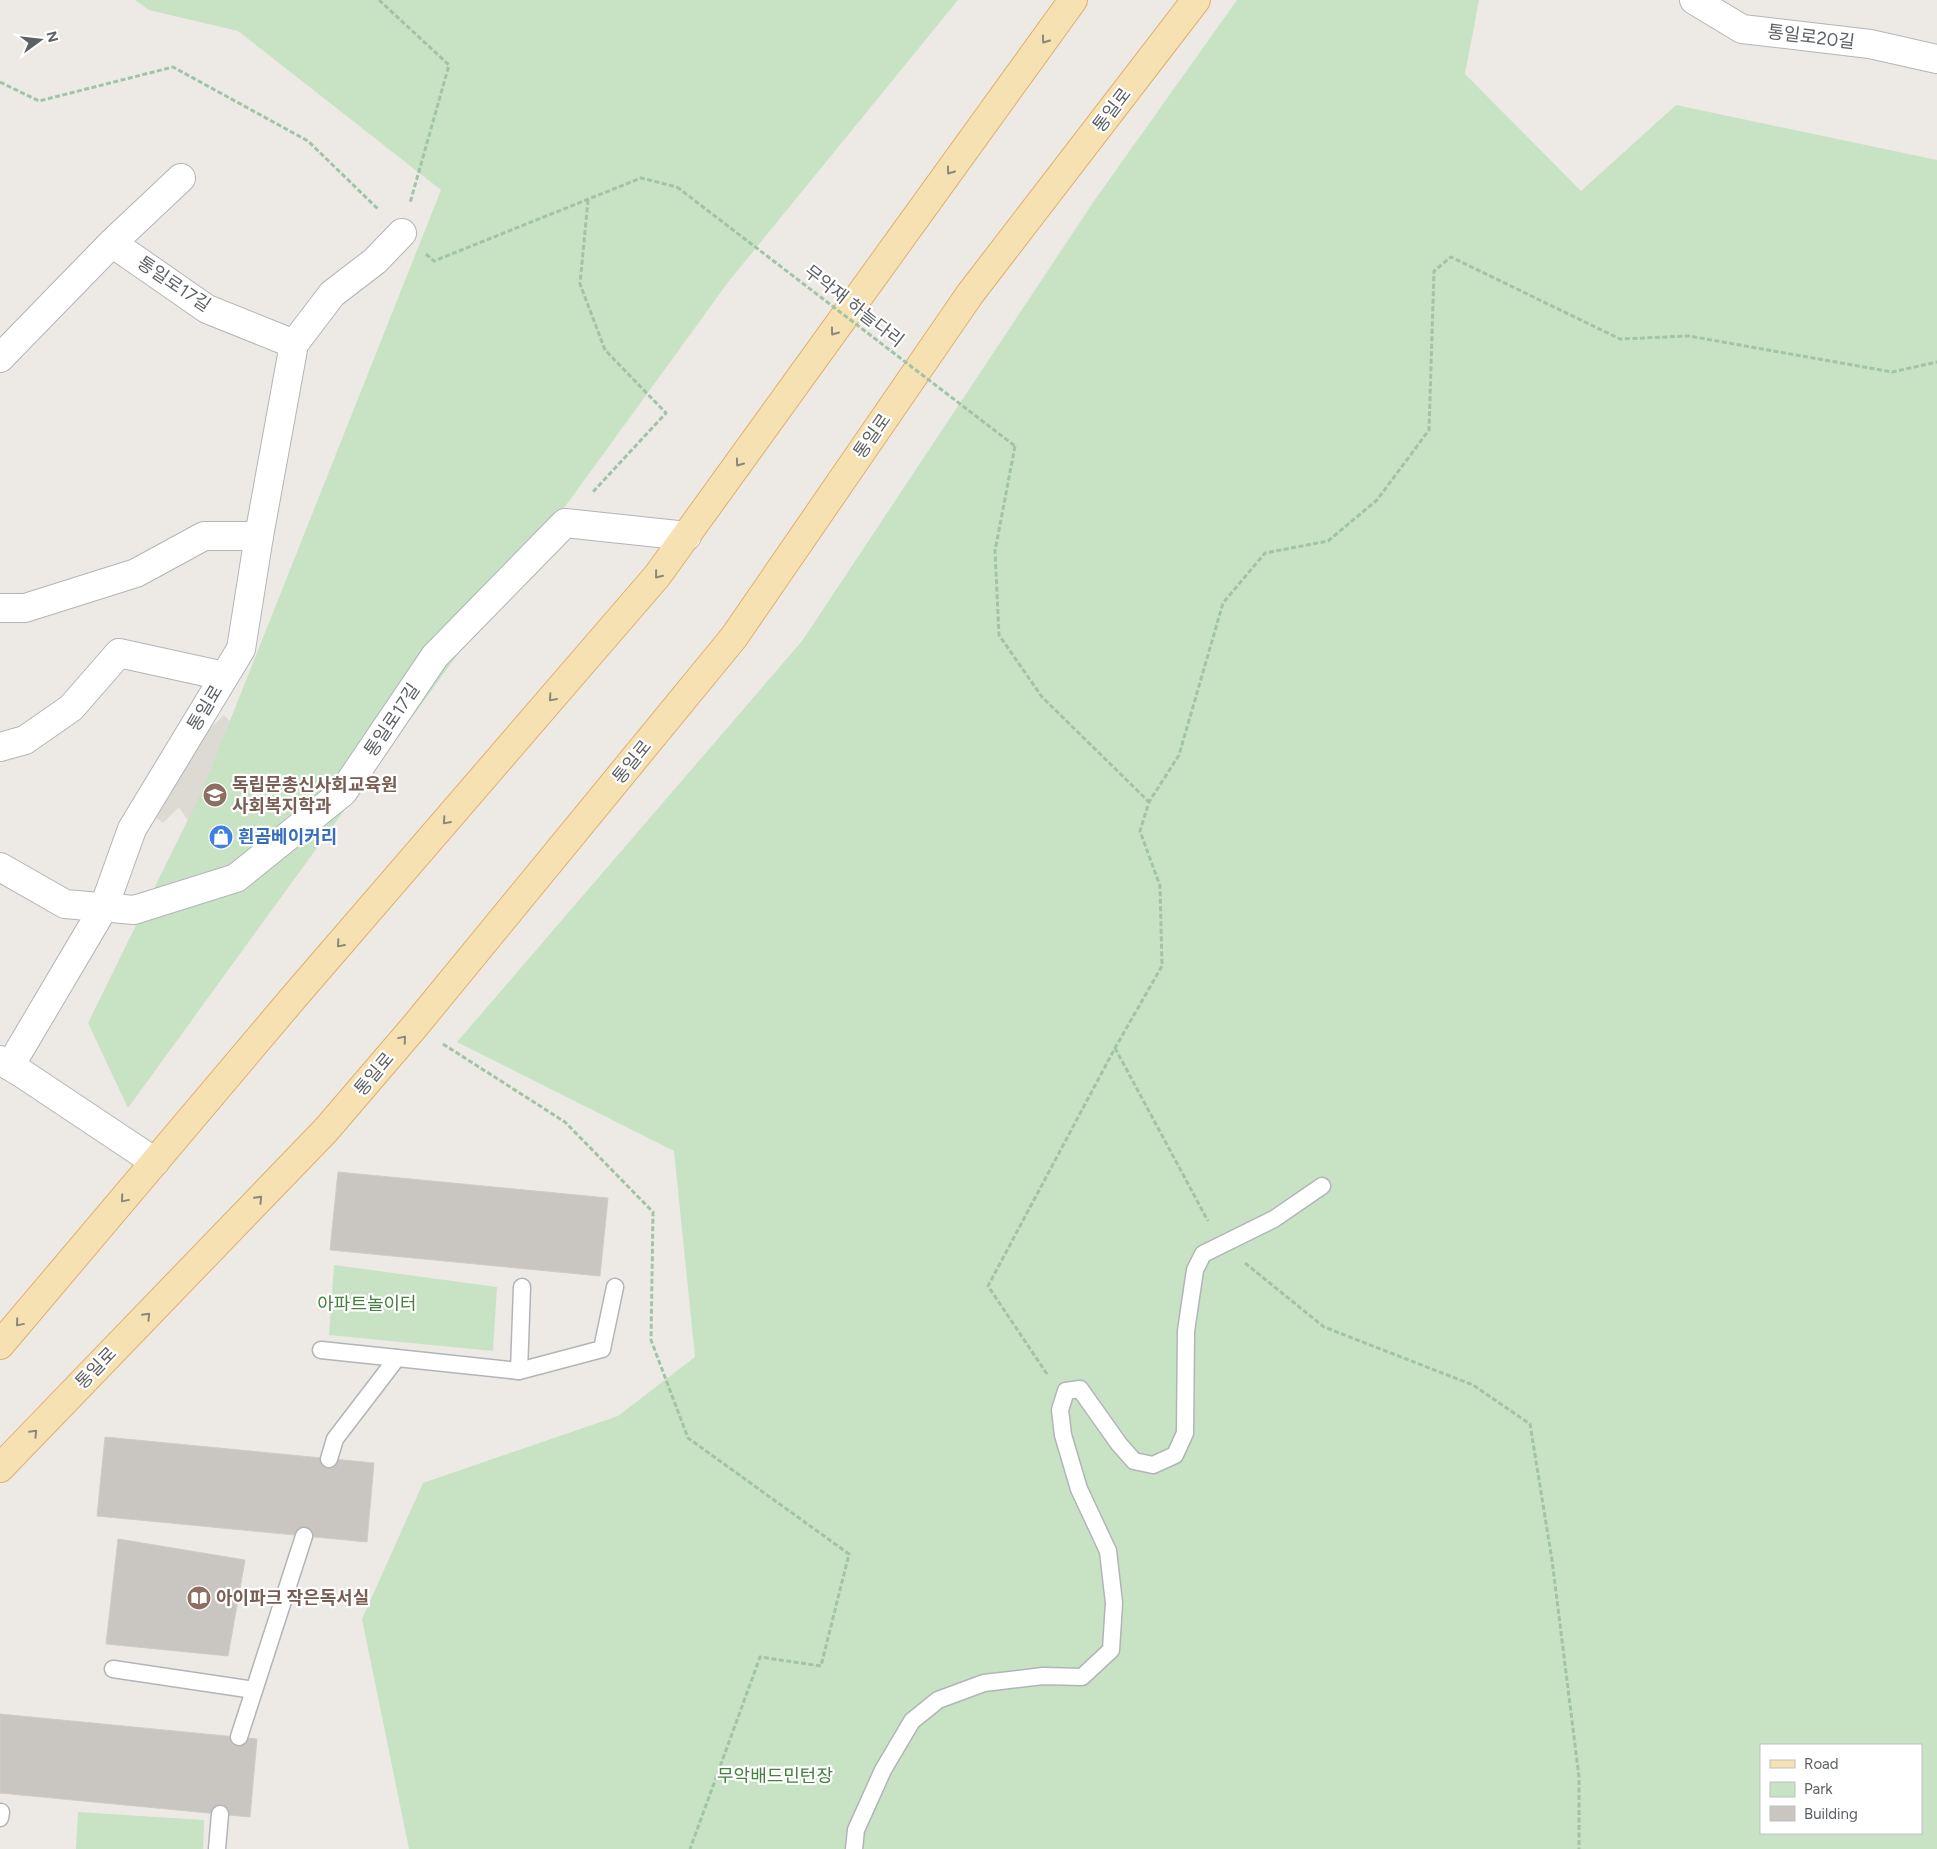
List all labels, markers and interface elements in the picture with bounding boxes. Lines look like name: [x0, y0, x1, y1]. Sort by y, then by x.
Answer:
north arrow: [15, 15, 65, 65]
street label: 통일로20길: [1766, 21, 1856, 53]
text: N: [42, 29, 62, 44]
one-way arrow: [1042, 34, 1051, 43]
street label: 통일로: [1088, 84, 1136, 136]
one-way arrow: [947, 165, 956, 175]
street label: 통일로17길: [133, 252, 215, 316]
street label: 무악재 하늘다리: [800, 260, 908, 352]
one-way arrow: [831, 326, 841, 335]
street label: 통일로: [849, 409, 895, 463]
one-way arrow: [736, 457, 745, 467]
one-way arrow: [654, 569, 663, 578]
street label: 통일로17길: [360, 679, 424, 761]
street label: 통일로: [183, 681, 227, 735]
one-way arrow: [548, 692, 557, 701]
street label: 통일로: [608, 736, 656, 788]
place label: 독립문총신사회교육원 사회복지학과: [232, 774, 398, 817]
school or university icon: 독립문총신사회교육원 사회복지학과: [202, 782, 228, 808]
one-way arrow: [443, 815, 451, 824]
shop icon: 흰곰베이커리: [208, 824, 234, 850]
place label: 흰곰베이커리: [238, 826, 337, 848]
one-way arrow: [337, 938, 345, 947]
one-way arrow: [398, 1036, 407, 1045]
street label: 통일로: [350, 1048, 398, 1100]
one-way arrow: [120, 1193, 129, 1202]
one-way arrow: [254, 1196, 263, 1205]
park label: 아파트놀이터: [317, 1293, 417, 1315]
one-way arrow: [141, 1313, 150, 1322]
one-way arrow: [15, 1317, 24, 1326]
street label: 통일로: [71, 1342, 121, 1394]
one-way arrow: [28, 1430, 37, 1439]
library icon: 아이파크 작은독서실: [186, 1585, 212, 1611]
place label: 아이파크 작은독서실: [216, 1587, 369, 1609]
legend: [1760, 1744, 1922, 1834]
text: Road: [1804, 1755, 1839, 1773]
park label: 무악배드민턴장: [717, 1765, 833, 1787]
text: Park: [1804, 1780, 1833, 1798]
text: Building: [1804, 1805, 1858, 1823]

